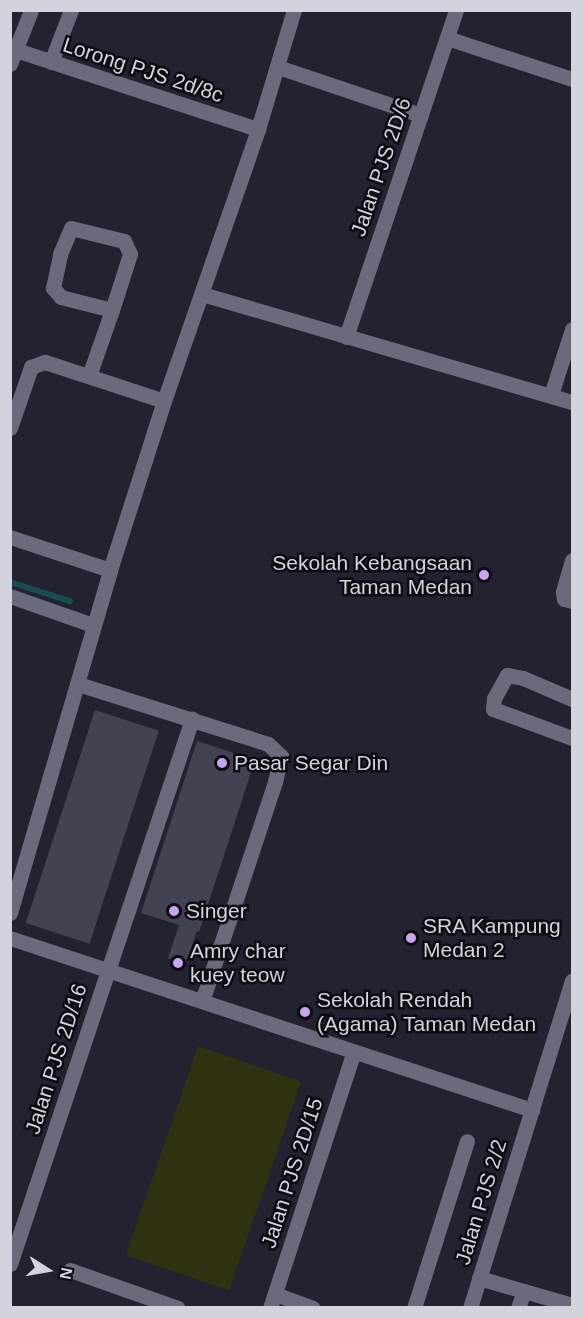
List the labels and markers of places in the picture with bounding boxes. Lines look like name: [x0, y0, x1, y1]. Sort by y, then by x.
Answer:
place label: Sekolah Kebangsaan Taman Medan: [272, 550, 472, 600]
marker: Sekolah Kebangsaan Taman Medan: [477, 568, 491, 582]
place label: Pasar Segar Din: [234, 750, 388, 776]
marker: Pasar Segar Din: [215, 756, 229, 770]
place label: Singer: [186, 898, 247, 924]
marker: Singer: [167, 904, 181, 918]
place label: SRA Kampung Medan 2: [423, 913, 562, 963]
marker: SRA Kampung Medan 2: [404, 931, 418, 945]
place label: Amry char kuey teow: [190, 938, 286, 988]
marker: Amry char kuey teow: [171, 956, 185, 970]
place label: Sekolah Rendah (Agama) Taman Medan: [317, 987, 536, 1037]
marker: Sekolah Rendah (Agama) Taman Medan: [298, 1005, 312, 1019]

